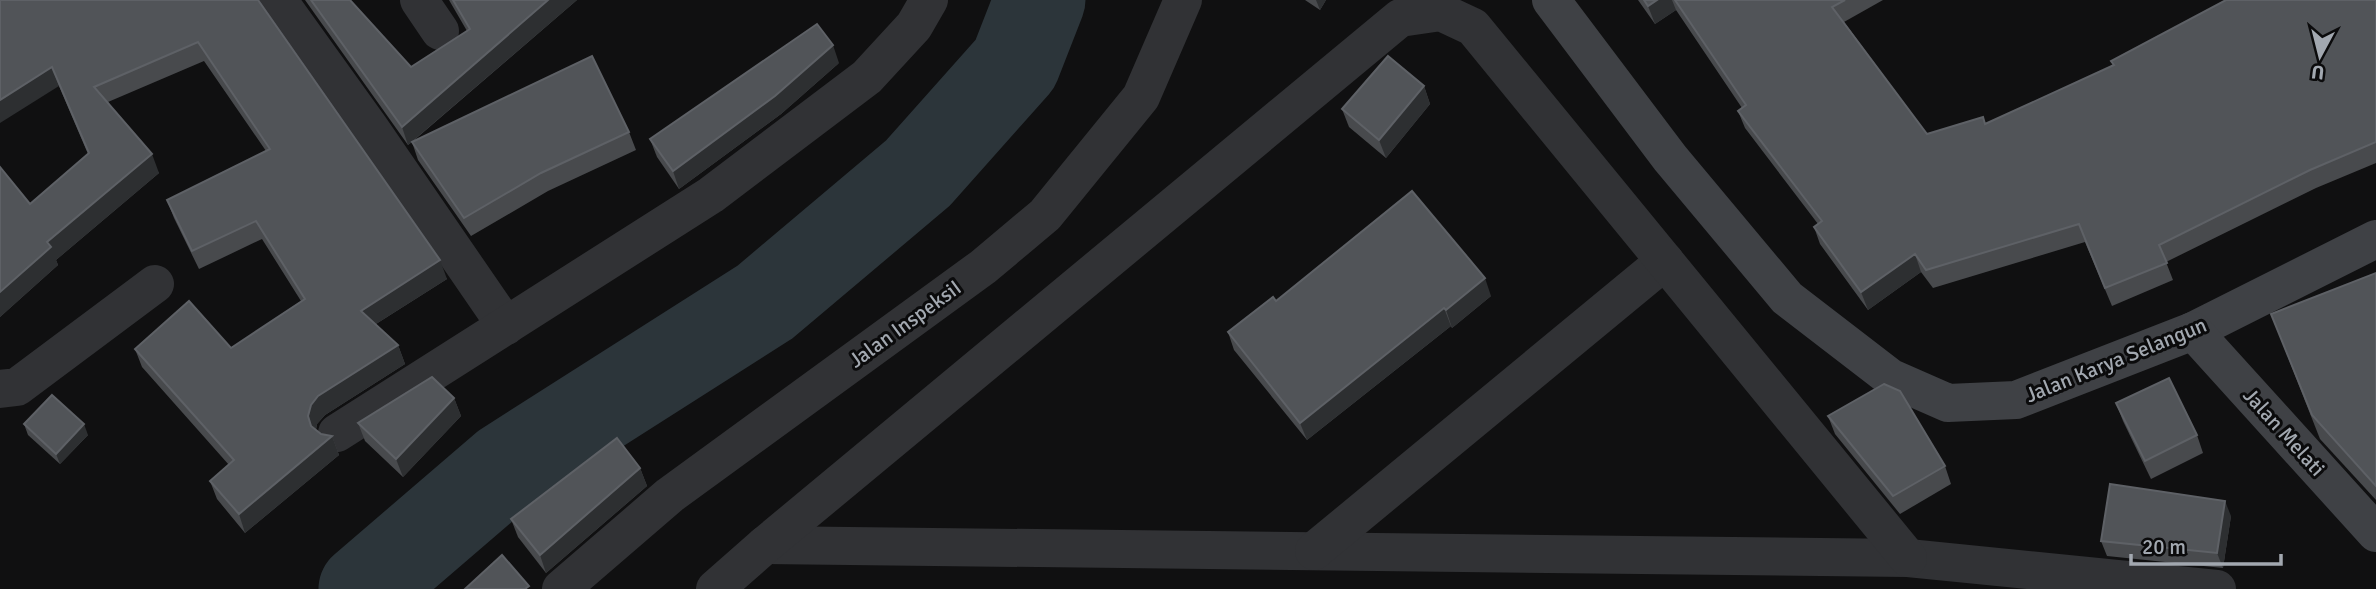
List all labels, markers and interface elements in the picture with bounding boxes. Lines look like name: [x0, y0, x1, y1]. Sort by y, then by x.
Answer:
north arrow: [2285, 21, 2355, 91]
text: U: [2310, 59, 2326, 85]
street label: Jalan InspeksiI: [844, 275, 966, 373]
street label: Jalan Karya Selangun: [2022, 312, 2210, 408]
street label: Jalan Melati: [2238, 383, 2330, 481]
scale bar: [2131, 522, 2282, 566]
text: 20 m: [2142, 534, 2186, 560]

